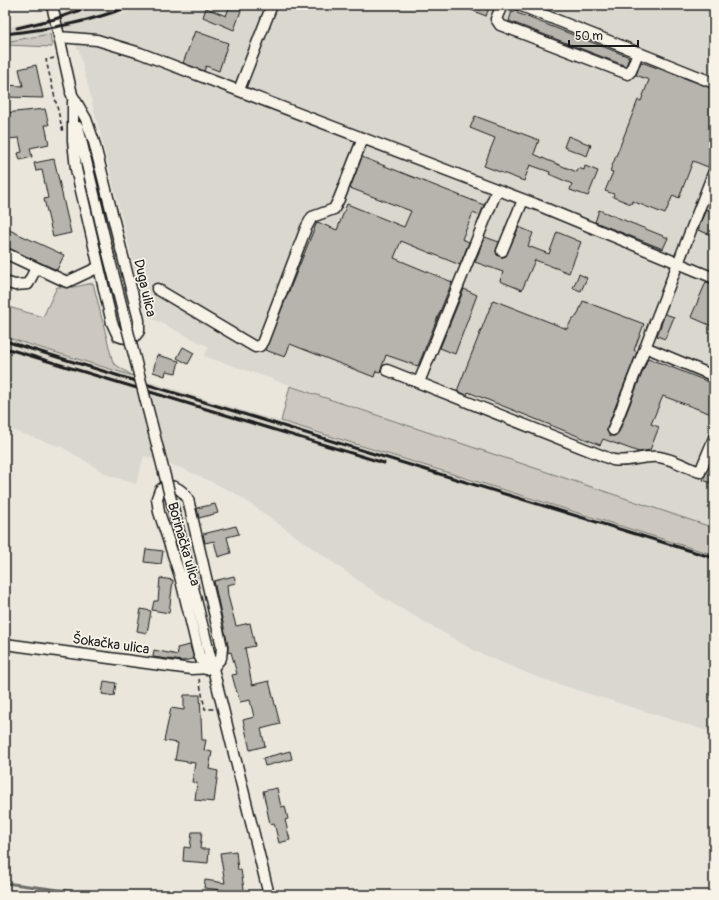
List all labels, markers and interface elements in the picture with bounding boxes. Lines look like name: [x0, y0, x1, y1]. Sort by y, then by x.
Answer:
scale bar: [569, 22, 638, 48]
text: 50 m: [575, 29, 603, 44]
street label: Duga ulica: [130, 258, 160, 318]
street label: Borinačka ulica: [164, 500, 204, 588]
street label: Šokačka ulica: [72, 629, 151, 658]

